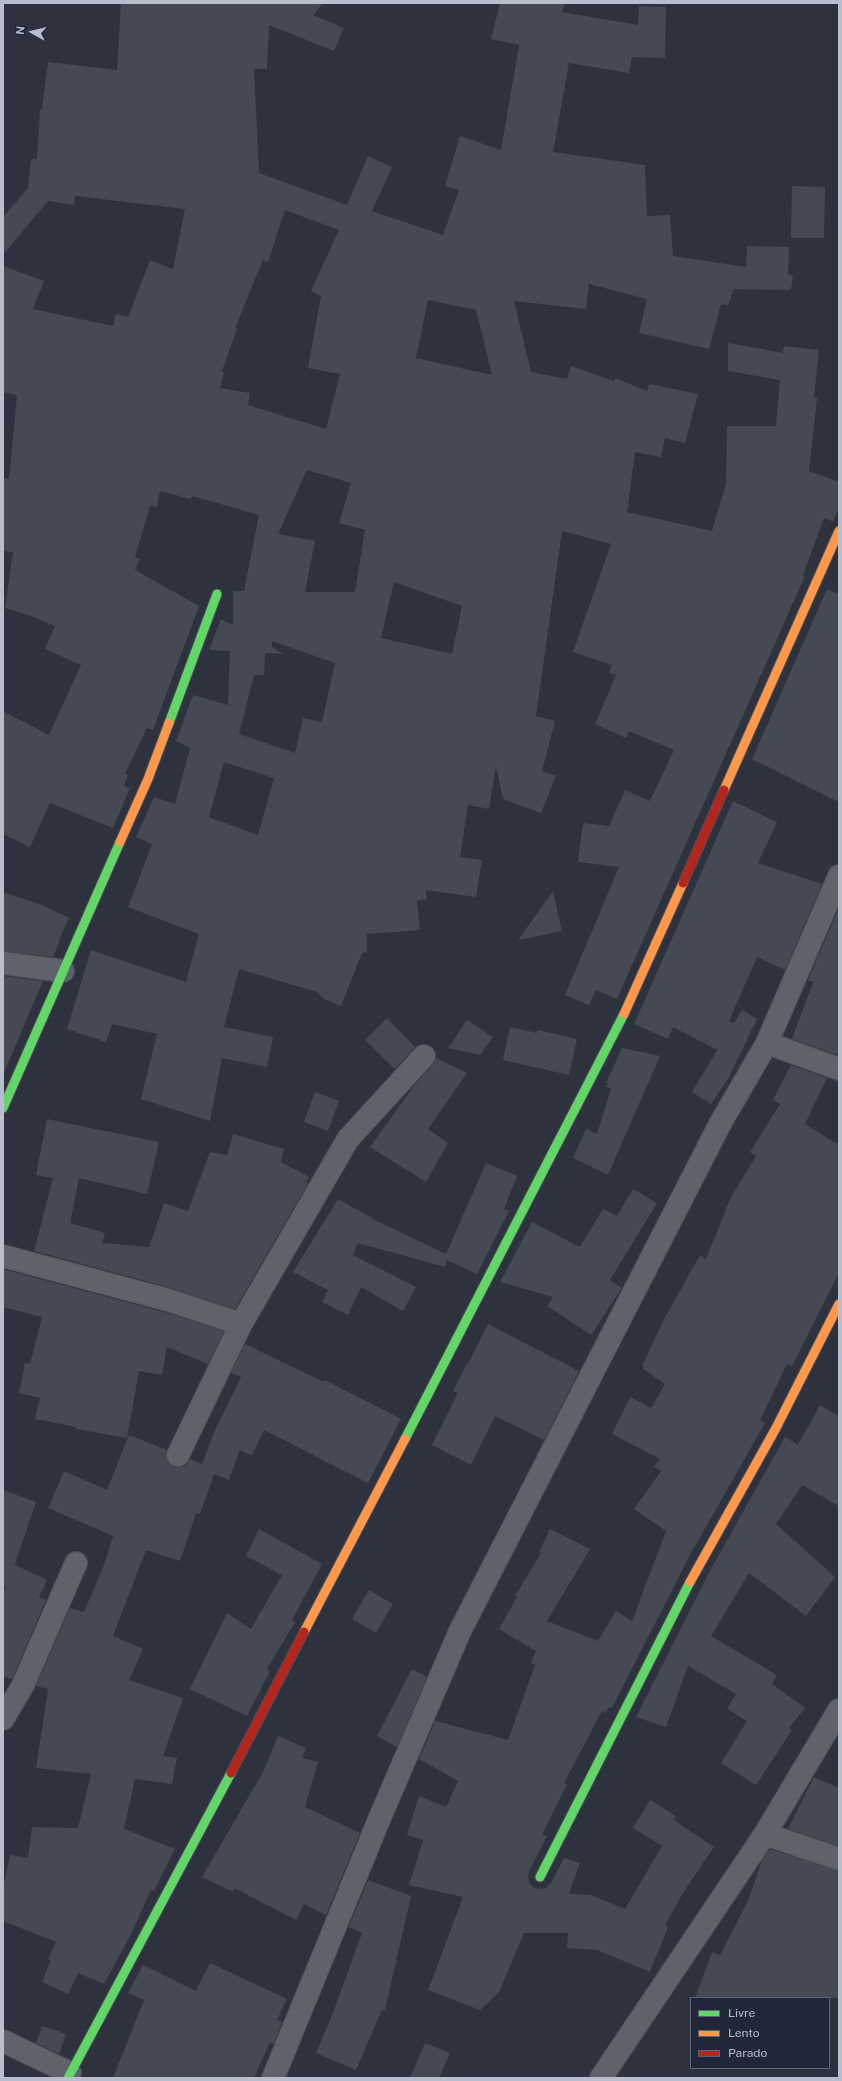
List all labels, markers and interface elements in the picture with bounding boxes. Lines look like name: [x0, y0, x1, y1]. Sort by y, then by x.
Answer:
north arrow: [12, 12, 52, 52]
text: N: [14, 25, 27, 35]
legend: [690, 1997, 830, 2069]
text: Livre: [728, 2006, 755, 2020]
text: Lento: [728, 2026, 759, 2040]
text: Parado: [728, 2046, 767, 2060]

